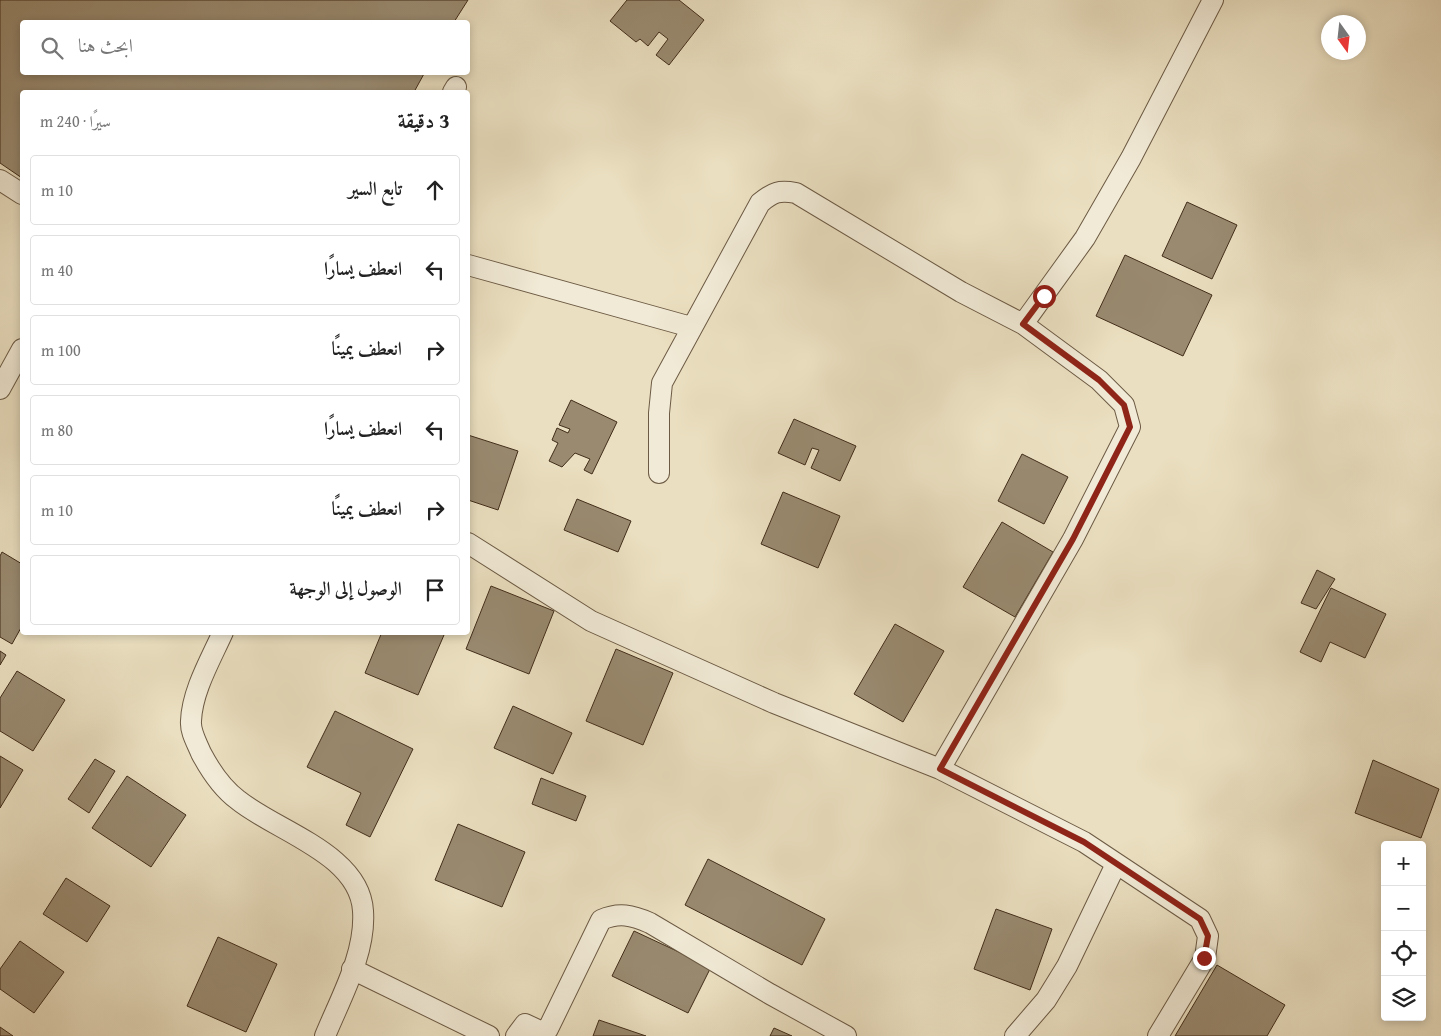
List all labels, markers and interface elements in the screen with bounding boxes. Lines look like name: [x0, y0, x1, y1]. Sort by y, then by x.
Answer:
north arrow: [1321, 15, 1366, 60]
search box: [20, 20, 470, 75]
text: ابحث هنا: [78, 31, 133, 59]
icon: search: [38, 34, 66, 62]
text: 3 دقيقة: [398, 105, 450, 136]
text: سيرًا · 240 m: [40, 109, 111, 133]
text: تابع السير: [348, 174, 402, 202]
icon: ahead: [421, 176, 449, 204]
text: 10 m: [41, 178, 73, 202]
text: انعطف يسارًا: [324, 254, 402, 282]
icon: left: [421, 256, 449, 284]
text: 40 m: [41, 258, 73, 282]
route start: [1033, 285, 1056, 308]
text: انعطف يمينًا: [332, 334, 402, 362]
icon: right: [421, 336, 449, 364]
text: 100 m: [41, 338, 81, 362]
text: انعطف يسارًا: [324, 414, 402, 442]
icon: left: [421, 416, 449, 444]
text: 80 m: [41, 418, 73, 442]
text: انعطف يمينًا: [332, 494, 402, 522]
icon: right: [421, 496, 449, 524]
text: 10 m: [41, 498, 73, 522]
text: الوصول إلى الوجهة: [290, 574, 402, 602]
icon: arrive: [421, 576, 449, 604]
map controls: [1381, 841, 1426, 1021]
button: +: [1381, 841, 1426, 886]
button: −: [1381, 886, 1426, 931]
button: locate: [1381, 931, 1426, 976]
route end: [1193, 947, 1216, 970]
button: layers: [1381, 976, 1426, 1021]

